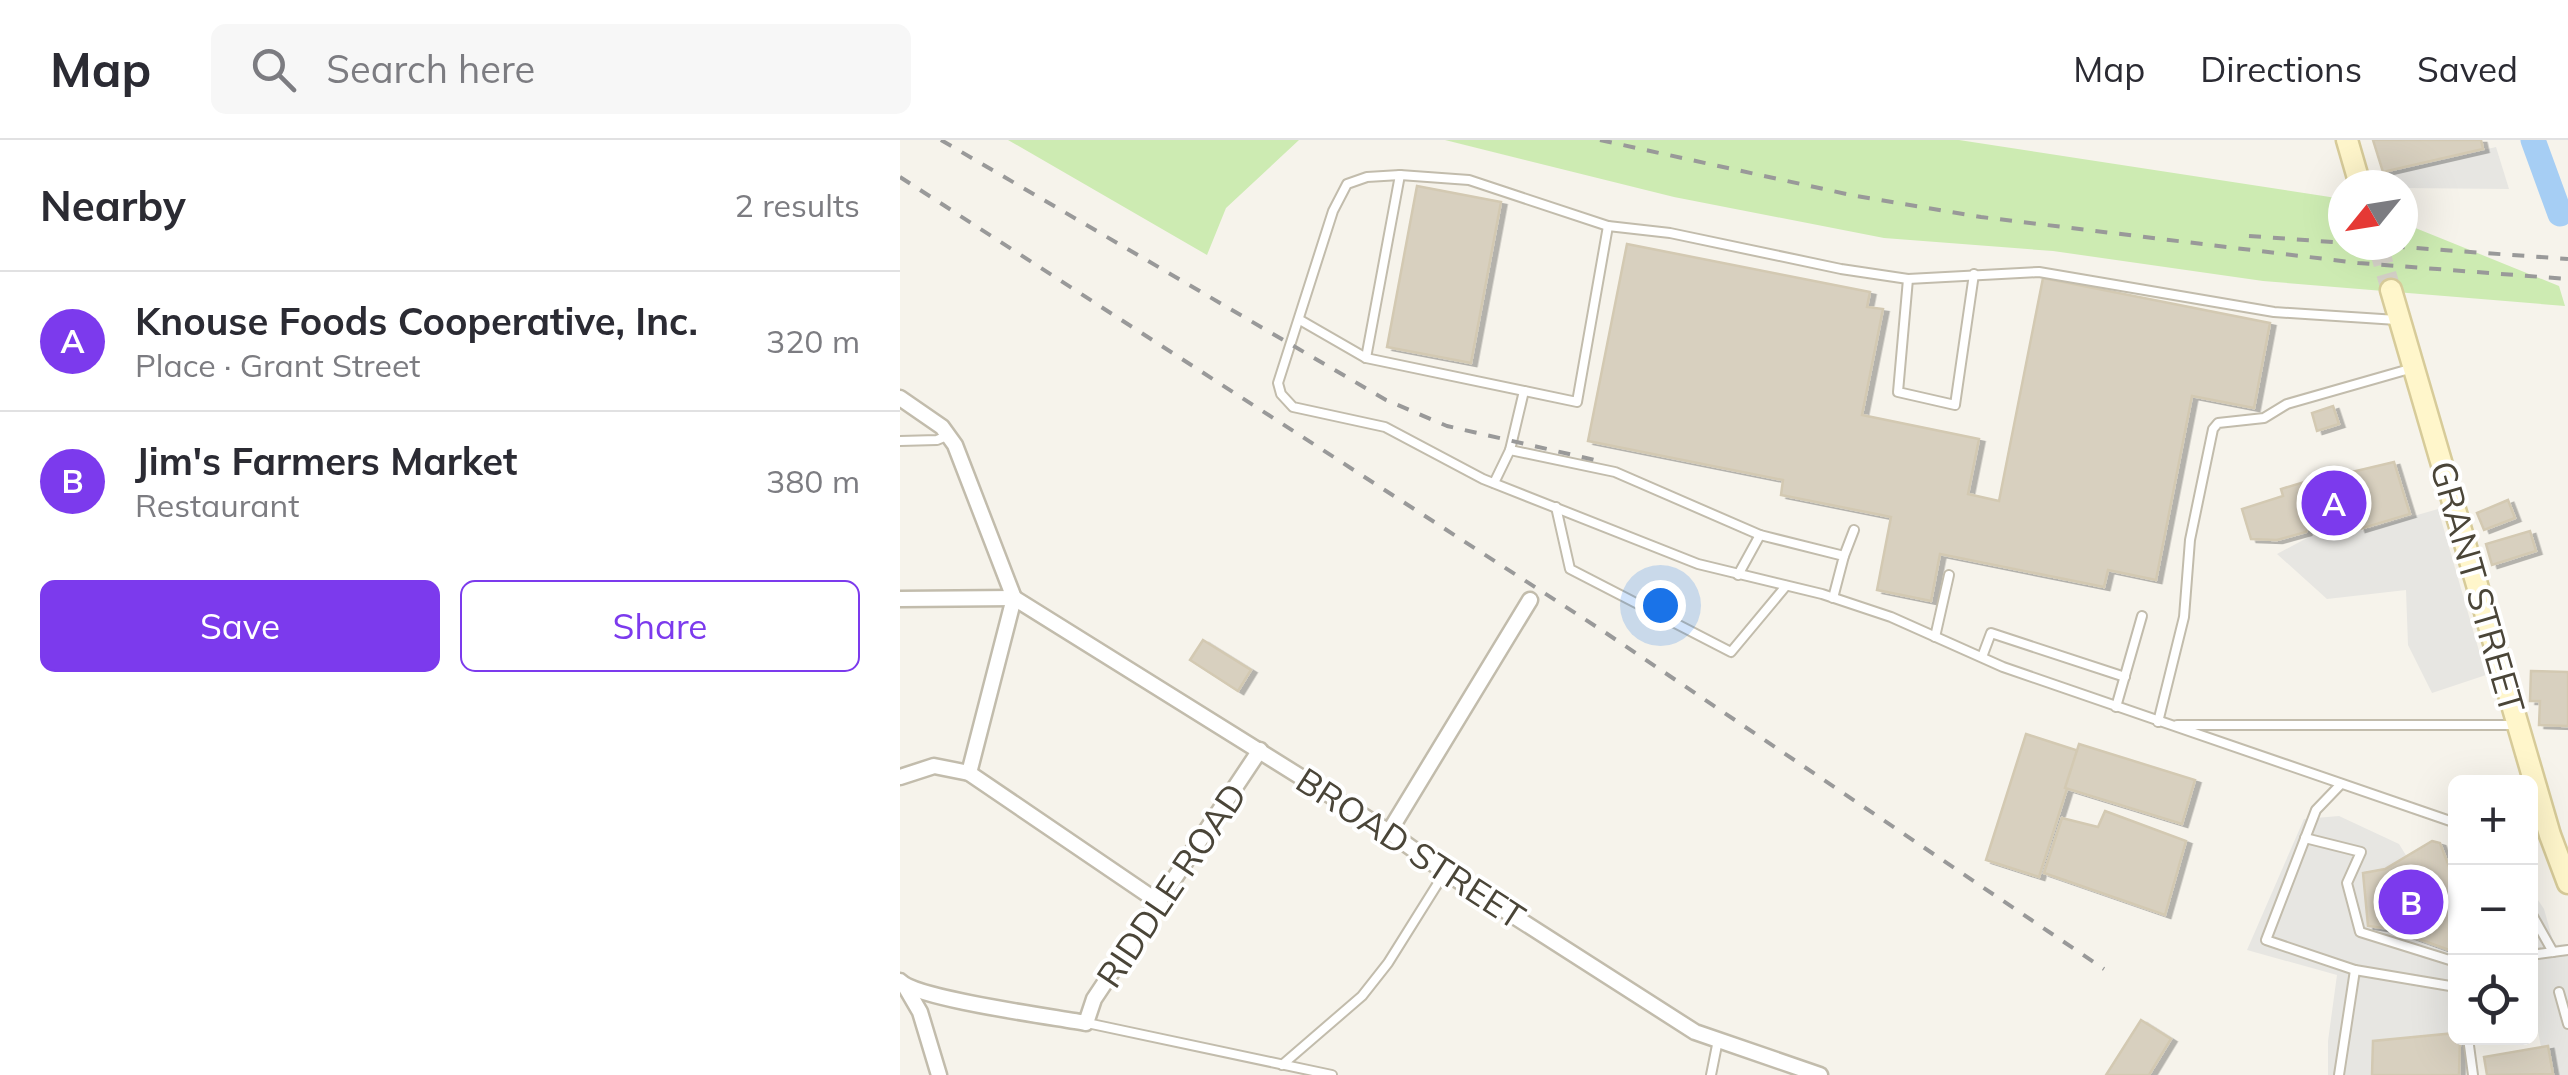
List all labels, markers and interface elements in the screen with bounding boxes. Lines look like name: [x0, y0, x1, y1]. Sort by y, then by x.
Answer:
search box: [211, 24, 911, 114]
text: Map: [50, 39, 151, 99]
icon: search: [246, 42, 301, 97]
text: Search here: [326, 45, 535, 93]
text: Map: [2073, 47, 2145, 91]
text: Directions: [2200, 47, 2362, 91]
text: Saved: [2417, 47, 2518, 91]
north arrow: [2328, 170, 2418, 260]
text: Nearby: [40, 179, 186, 232]
text: 2 results: [735, 185, 860, 225]
text: Knouse Foods Cooperative, Inc.: [135, 297, 698, 345]
text: A: [60, 321, 85, 361]
text: 320 m: [766, 321, 860, 361]
text: Place · Grant Street: [135, 345, 421, 385]
text: Jim's Farmers Market: [135, 437, 517, 485]
street label: GRANT STREET: [2421, 456, 2535, 718]
text: B: [61, 461, 84, 501]
text: 380 m: [766, 461, 860, 501]
pin: A: [2302, 466, 2366, 540]
text: Restaurant: [135, 485, 299, 525]
button: Save: [40, 580, 440, 672]
button: Share: [460, 580, 860, 672]
your location: [1635, 580, 1686, 631]
street label: BROAD STREET: [1288, 758, 1534, 938]
street label: RIDDLE ROAD: [1087, 775, 1255, 995]
map controls: [2448, 775, 2538, 1045]
button: +: [2448, 775, 2538, 865]
pin: B: [2378, 864, 2444, 940]
button: −: [2448, 865, 2538, 955]
button: locate: [2448, 955, 2538, 1045]

